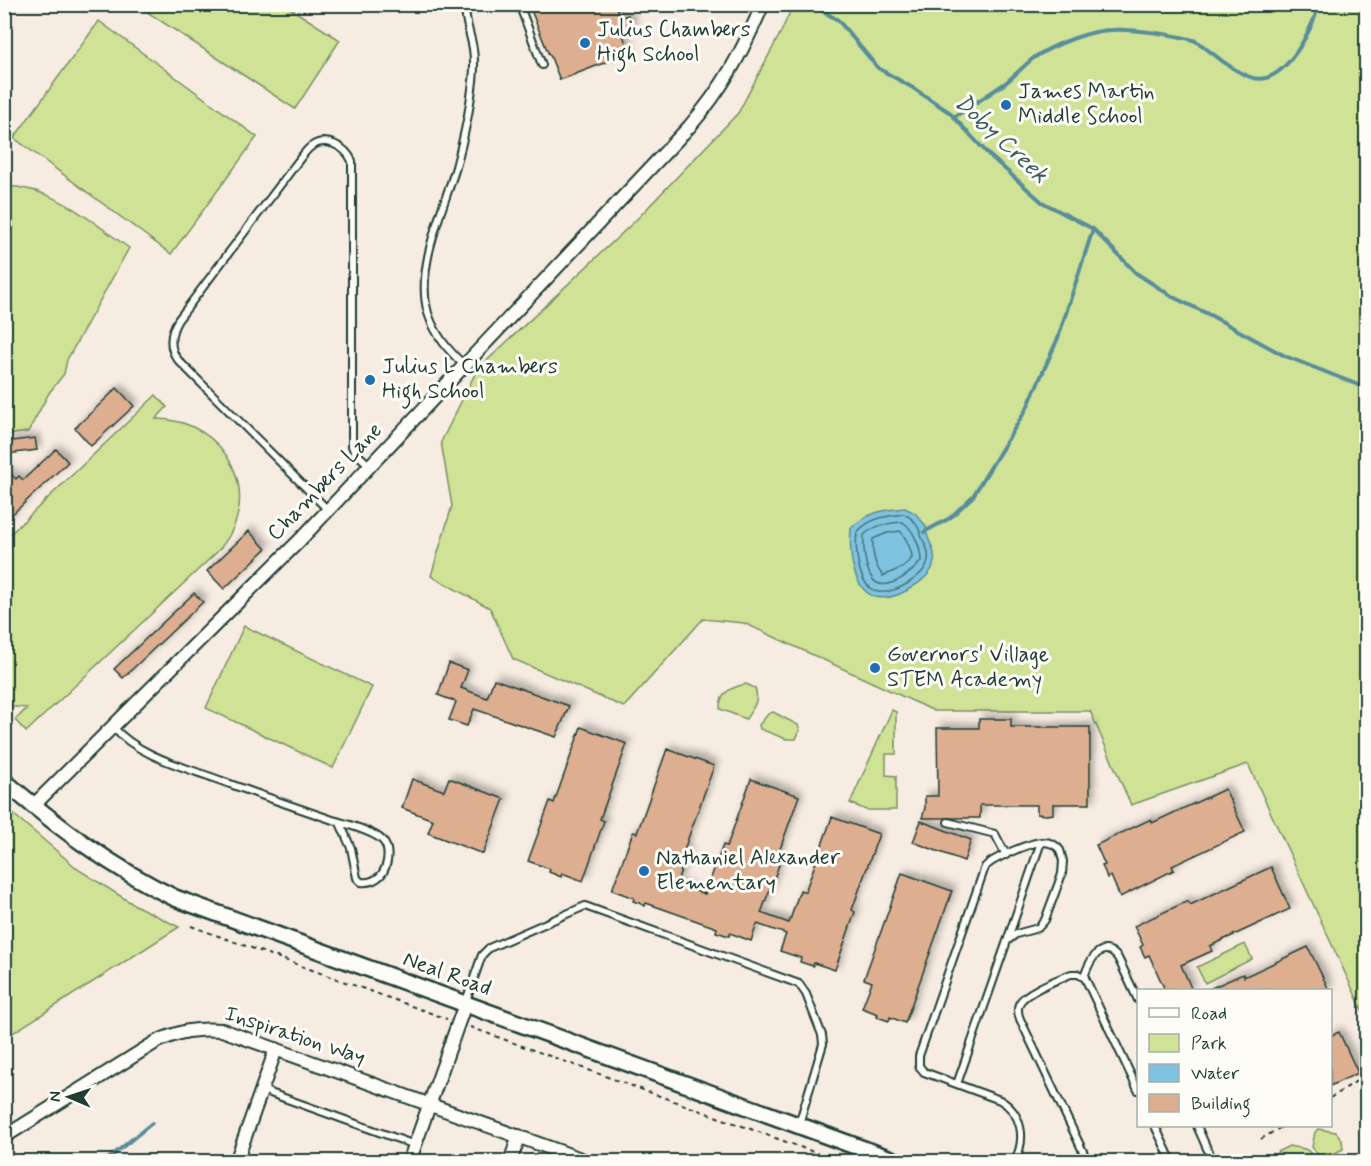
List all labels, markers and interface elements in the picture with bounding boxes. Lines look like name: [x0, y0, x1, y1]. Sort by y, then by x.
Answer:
place label: Julius Chambers High School: [597, 16, 751, 72]
marker: Julius Chambers High School: [578, 36, 592, 50]
place label: James Martin Middle School: [1018, 78, 1155, 131]
water label: Doby Creek: [947, 87, 1055, 191]
marker: James Martin Middle School: [999, 98, 1013, 112]
place label: Julius L Chambers High School: [382, 353, 558, 409]
marker: Julius L Chambers High School: [363, 373, 377, 387]
street label: Chambers Lane: [261, 417, 389, 547]
place label: Governors' Village STEM Academy: [887, 641, 1049, 694]
marker: Governors' Village STEM Academy: [868, 661, 882, 675]
place label: Nathaniel Alexander Elementary: [656, 844, 841, 897]
marker: Nathaniel Alexander Elementary: [637, 864, 651, 878]
street label: Neal Road: [399, 945, 495, 1003]
legend: [1137, 989, 1332, 1127]
street label: Inspiration Way: [221, 1000, 369, 1072]
text: Road: [1191, 1002, 1227, 1026]
text: Park: [1191, 1032, 1227, 1056]
text: Water: [1191, 1062, 1240, 1086]
north arrow: [39, 1067, 99, 1127]
text: N: [45, 1091, 66, 1102]
text: Building: [1191, 1092, 1251, 1118]

